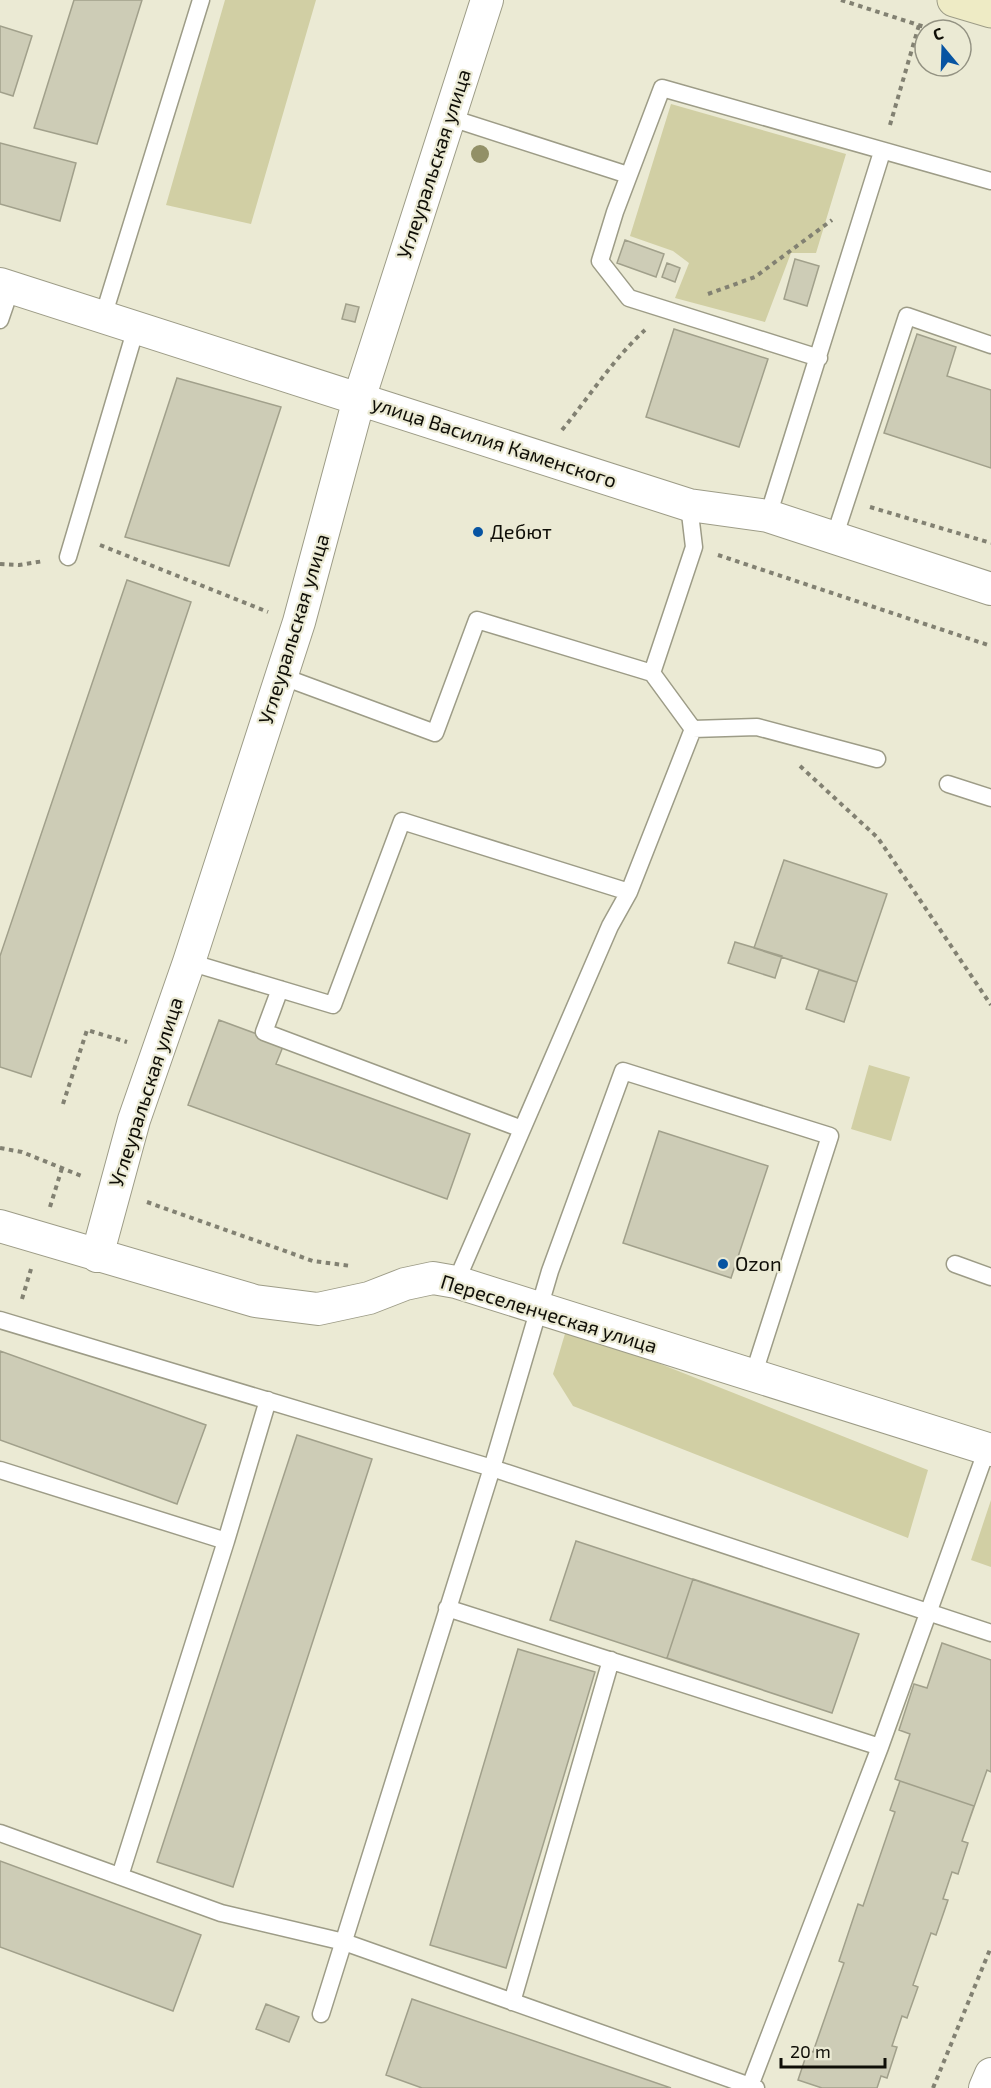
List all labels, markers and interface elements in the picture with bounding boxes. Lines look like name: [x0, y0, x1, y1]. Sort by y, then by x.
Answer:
north arrow: [913, 18, 973, 78]
text: С: [930, 23, 946, 44]
street label: Углеуральская улица: [391, 66, 476, 262]
street label: улица Василия Каменского: [368, 390, 620, 493]
place label: Дебют: [490, 519, 552, 543]
marker: Дебют: [471, 525, 485, 539]
street label: Углеуральская улица: [253, 530, 334, 727]
street label: Углеуральская улица: [103, 994, 188, 1190]
place label: Ozon: [735, 1251, 782, 1275]
marker: Ozon: [716, 1257, 730, 1271]
street label: Переселенческая улица: [438, 1269, 660, 1358]
scale bar: [781, 2031, 884, 2069]
text: 20 m: [790, 2040, 831, 2062]

